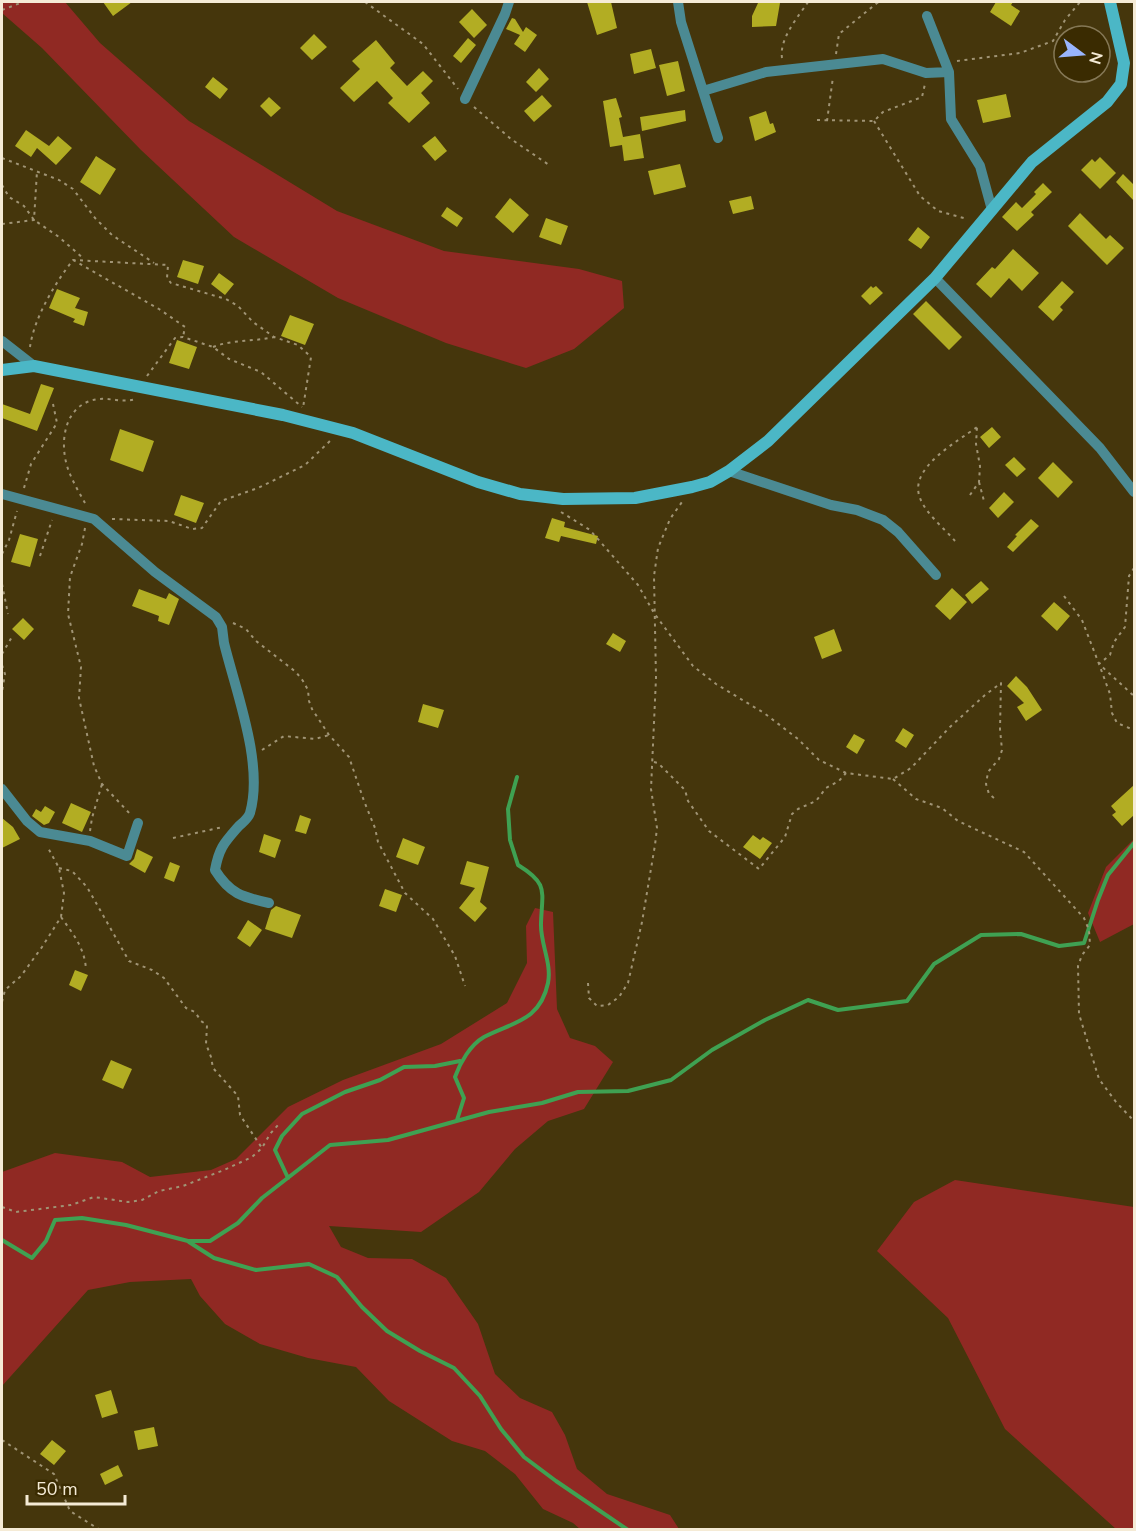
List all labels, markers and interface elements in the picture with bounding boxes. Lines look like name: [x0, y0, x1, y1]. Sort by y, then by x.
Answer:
north arrow: [1052, 24, 1112, 84]
text: N: [1083, 49, 1108, 67]
scale bar: [27, 1468, 124, 1506]
text: 50 m: [36, 1477, 78, 1501]

